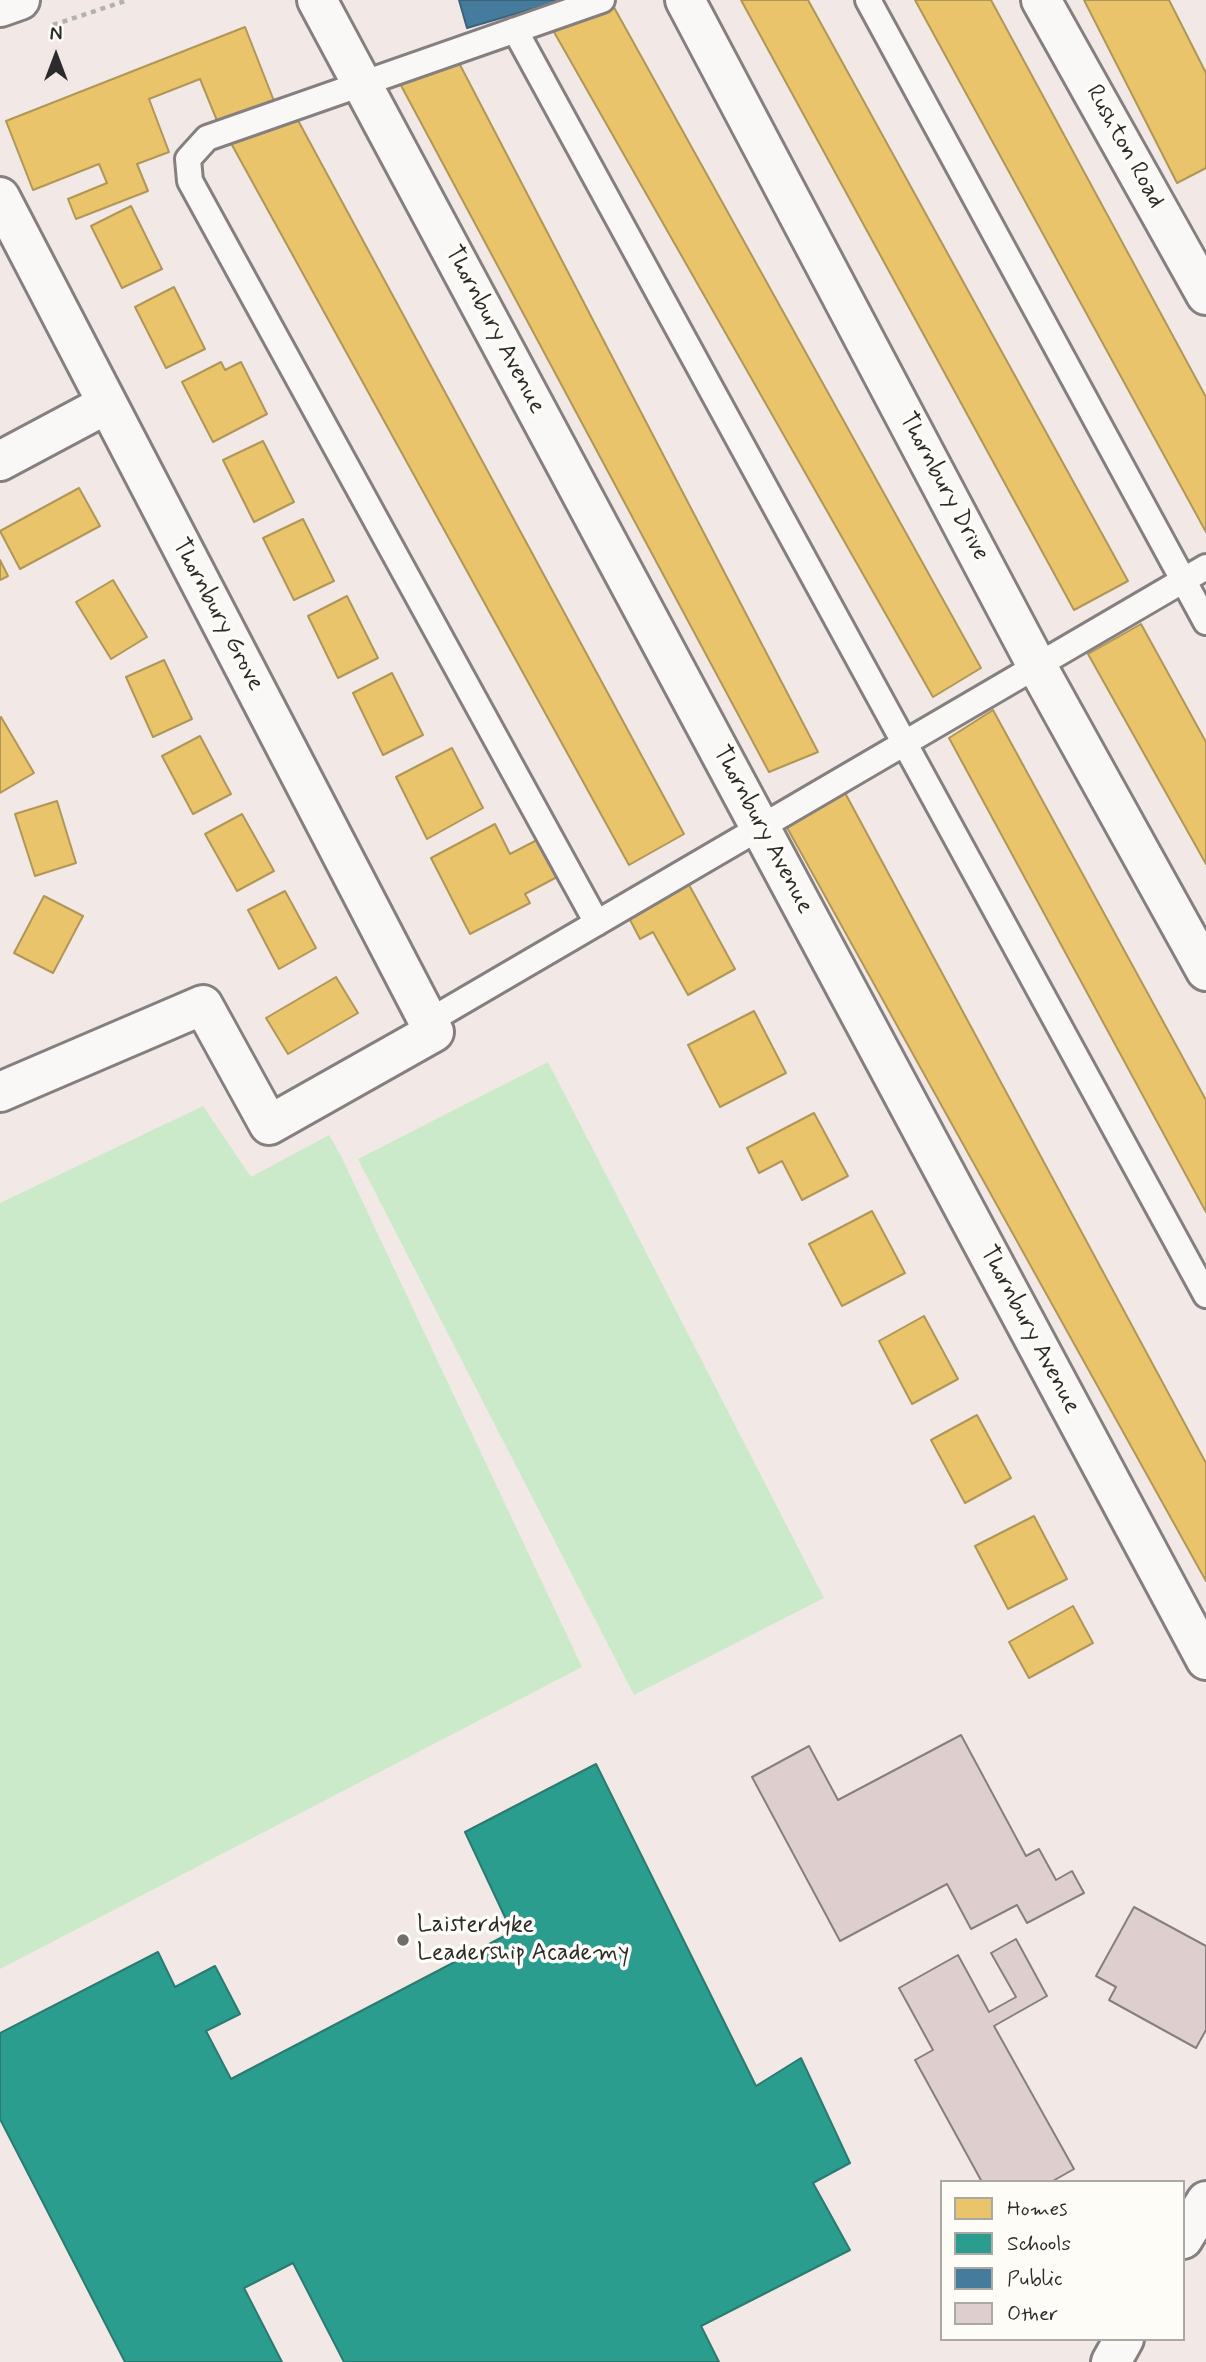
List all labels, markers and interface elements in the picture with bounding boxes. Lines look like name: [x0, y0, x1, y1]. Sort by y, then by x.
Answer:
north arrow: [21, 21, 91, 91]
text: N: [50, 22, 62, 47]
street label: Rushton Road: [1078, 80, 1170, 214]
street label: Thornbury Avenue: [438, 241, 550, 419]
street label: Thornbury Drive: [892, 408, 994, 566]
street label: Thornbury Grove: [165, 534, 269, 696]
street label: Thornbury Avenue: [706, 741, 818, 919]
street label: Thornbury Avenue: [973, 1241, 1085, 1419]
place label: Laisterdyke Leadership Academy: [417, 1912, 629, 1968]
marker: Laisterdyke Leadership Academy: [395, 1932, 411, 1948]
legend: [940, 2180, 1185, 2341]
text: Homes: [1007, 2195, 1067, 2223]
text: Schools: [1007, 2230, 1071, 2258]
text: Public: [1007, 2265, 1063, 2293]
text: Other: [1007, 2300, 1058, 2328]

